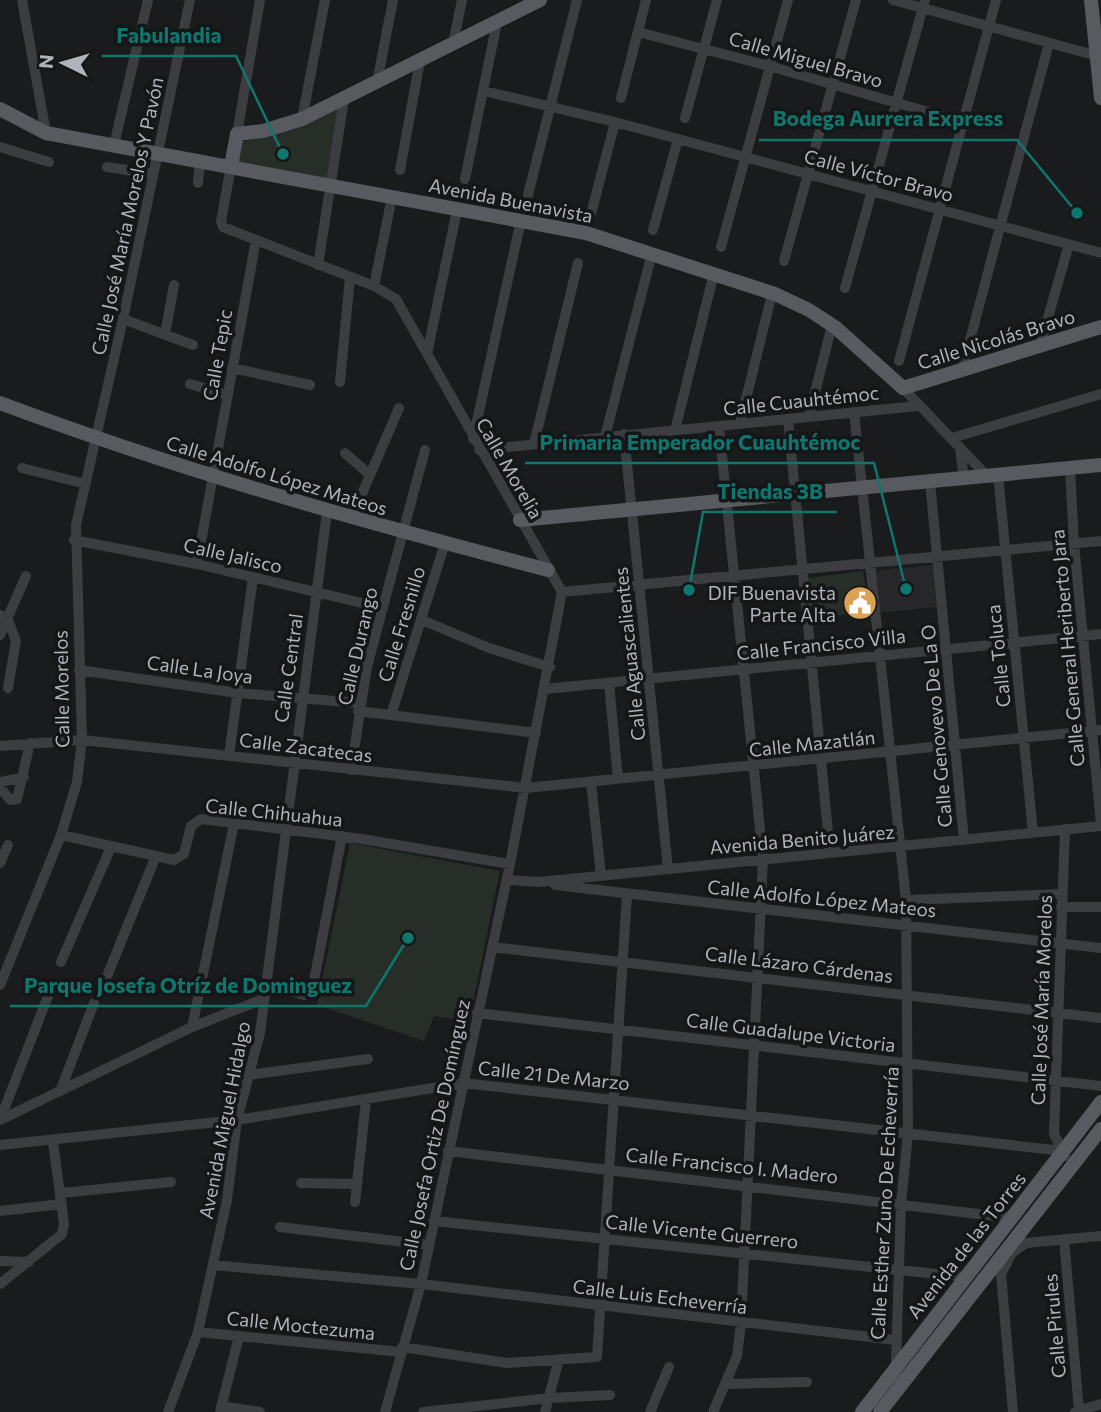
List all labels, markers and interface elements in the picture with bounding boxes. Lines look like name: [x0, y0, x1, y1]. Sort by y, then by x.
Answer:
callout: Fabulandia: [102, 14, 236, 56]
text: Fabulandia: [116, 22, 222, 47]
street label: Calle Miguel Bravo: [726, 26, 886, 92]
north arrow: [28, 28, 98, 98]
text: N: [33, 53, 58, 70]
street label: Calle José María Morelos Y Pavón: [86, 75, 168, 357]
callout: Bodega Aurrera Express: [759, 98, 1017, 140]
text: Bodega Aurrera Express: [773, 105, 1004, 130]
street label: Calle Víctor Bravo: [802, 144, 956, 206]
street label: Avenida Buenavista: [427, 173, 595, 227]
street label: Calle Nicolás Bravo: [915, 304, 1077, 374]
street label: Calle Tepic: [198, 307, 236, 403]
street label: Calle Cuauhtémoc: [722, 380, 880, 420]
street label: Calle Morelia: [472, 413, 548, 523]
callout: Primaria Emperador Cuauhtémoc: [525, 421, 874, 463]
text: Primaria Emperador Cuauhtémoc: [540, 429, 860, 454]
street label: Calle Adolfo López Mateos: [164, 430, 390, 520]
callout: Tiendas 3B: [703, 470, 837, 512]
text: Tiendas 3B: [717, 478, 823, 503]
street label: Calle General Heriberto Jara: [1045, 528, 1089, 768]
street label: Calle Jalisco: [181, 532, 285, 578]
street label: Calle Fresnillo: [373, 563, 429, 685]
street label: Calle Aguascalientes: [608, 566, 650, 742]
place label: DIF Buenavista Parte Alta: [708, 581, 836, 626]
public building icon: DIF Buenavista Parte Alta: [841, 584, 879, 622]
street label: Calle Durango: [332, 585, 382, 707]
street label: Calle Toluca: [981, 604, 1015, 708]
street label: Calle Central: [269, 612, 307, 724]
street label: Calle Francisco Villa: [735, 624, 907, 664]
street label: Calle Genovevo De La O: [916, 624, 956, 828]
street label: Calle Morelos: [48, 630, 74, 748]
street label: Calle La Joya: [145, 650, 255, 688]
street label: Calle Mazatlán: [748, 725, 876, 761]
street label: Calle Zacatecas: [238, 727, 374, 767]
street label: Calle Chihuahua: [204, 793, 344, 831]
street label: Avenida Benito Juárez: [709, 819, 895, 859]
street label: Calle Adolfo López Mateos: [706, 875, 938, 921]
street label: Calle José María Morelos: [1026, 894, 1056, 1106]
street label: Calle Lázaro Cárdenas: [704, 941, 894, 987]
callout: Parque Josefa Otríz de Dominguez: [10, 964, 366, 1006]
text: Parque Josefa Otríz de Dominguez: [24, 972, 352, 997]
street label: Calle Josefa Ortiz De Domínguez: [394, 997, 474, 1273]
street label: Calle Guadalupe Victoria: [685, 1008, 897, 1056]
street label: Avenida Miguel Hidalgo: [194, 1019, 254, 1221]
street label: Calle 21 De Marzo: [477, 1056, 631, 1094]
street label: Calle Esther Zuno De Echeverría: [865, 1066, 903, 1340]
street label: Calle Francisco I. Madero: [625, 1142, 839, 1188]
street label: Avenida de las Torres: [902, 1167, 1030, 1323]
street label: Calle Vicente Guerrero: [604, 1209, 800, 1253]
street label: Calle Pirules: [1038, 1273, 1070, 1379]
street label: Calle Luis Echeverría: [571, 1274, 749, 1318]
street label: Calle Moctezuma: [226, 1306, 376, 1344]

